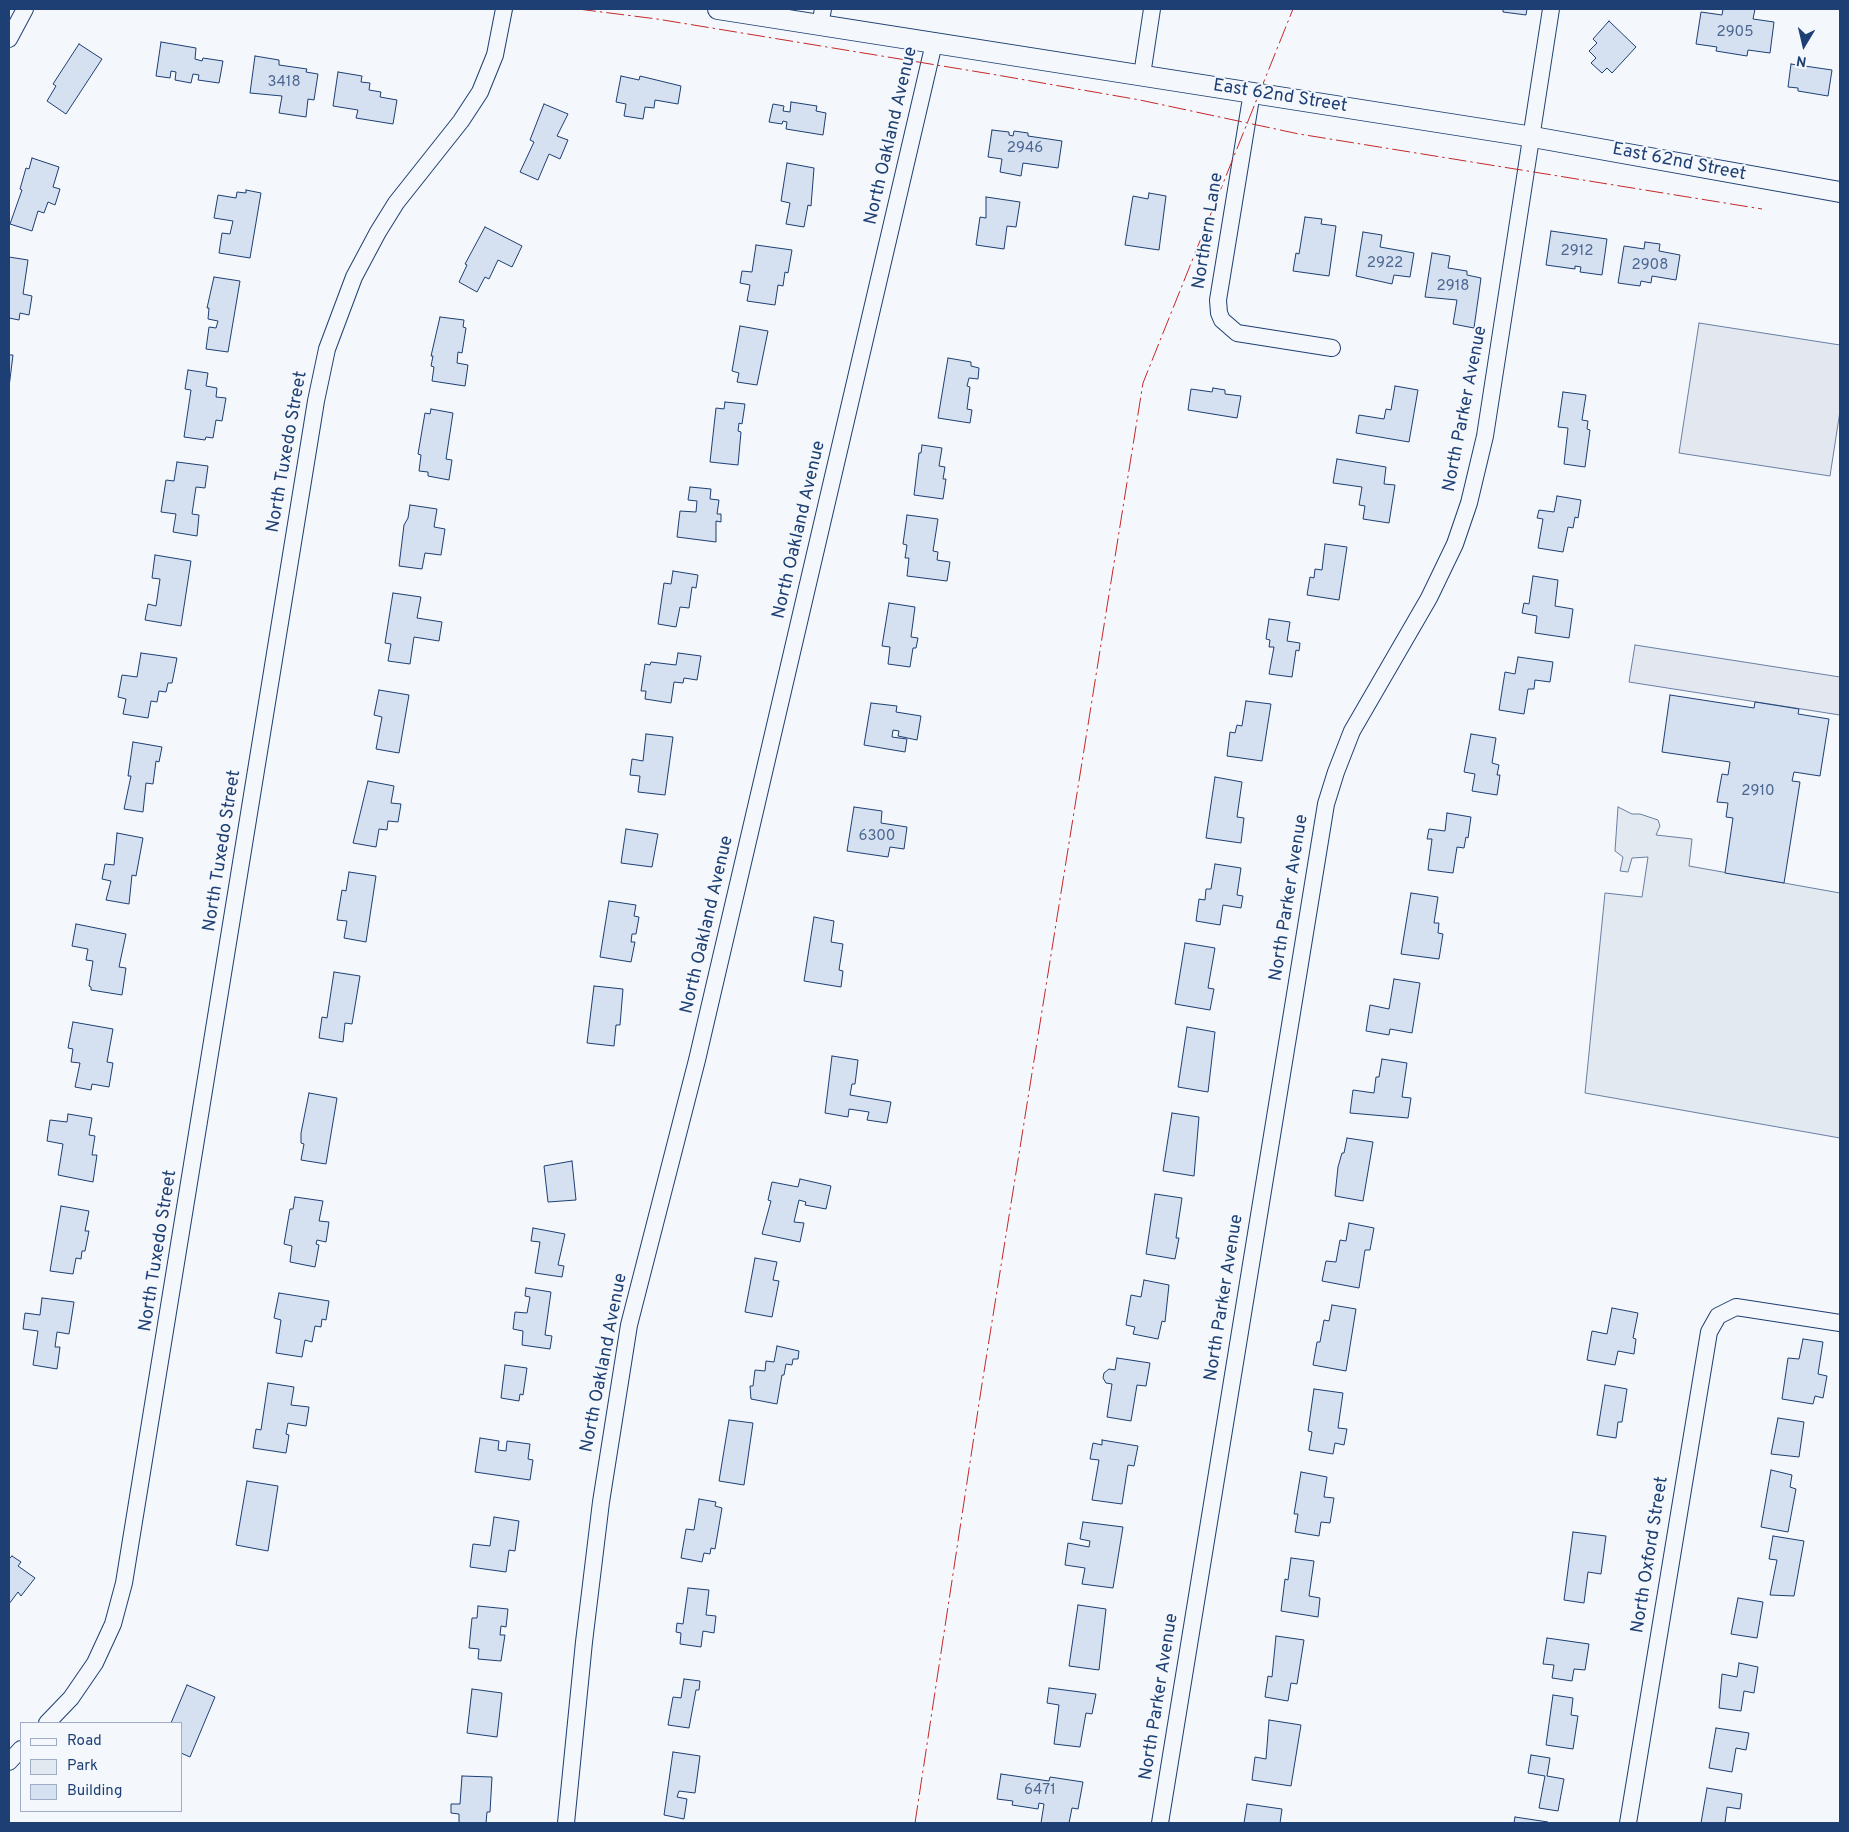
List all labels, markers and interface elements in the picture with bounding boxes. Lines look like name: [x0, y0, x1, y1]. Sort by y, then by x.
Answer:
north arrow: [1779, 20, 1829, 70]
house number: 2905: [1717, 24, 1753, 42]
street label: North Oakland Avenue: [861, 45, 923, 227]
text: N: [1795, 51, 1808, 69]
house number: 3418: [267, 74, 301, 92]
street label: East 62nd Street: [1211, 76, 1349, 118]
street label: East 62nd Street: [1610, 139, 1748, 187]
house number: 2946: [1007, 140, 1043, 158]
street label: Northern Lane: [1189, 171, 1229, 291]
house number: 2912: [1561, 243, 1593, 261]
house number: 2922: [1367, 255, 1403, 273]
house number: 2908: [1632, 257, 1668, 275]
house number: 2918: [1437, 278, 1469, 296]
street label: North Parker Avenue: [1439, 324, 1493, 494]
street label: North Tuxedo Street: [263, 370, 313, 534]
street label: North Oakland Avenue: [769, 439, 831, 621]
street label: North Tuxedo Street: [200, 769, 246, 933]
house number: 2910: [1741, 783, 1775, 801]
street label: North Parker Avenue: [1266, 813, 1314, 983]
house number: 6300: [859, 828, 895, 846]
street label: North Oakland Avenue: [677, 834, 739, 1016]
street label: North Tuxedo Street: [136, 1169, 182, 1333]
street label: North Parker Avenue: [1201, 1213, 1249, 1383]
street label: North Oakland Avenue: [577, 1272, 633, 1454]
street label: North Oxford Street: [1628, 1475, 1674, 1635]
street label: North Parker Avenue: [1136, 1612, 1184, 1782]
legend: [20, 1722, 182, 1812]
text: Road: [67, 1732, 102, 1751]
text: Park: [67, 1757, 98, 1776]
text: Building: [67, 1782, 122, 1801]
house number: 6471: [1024, 1782, 1056, 1800]

